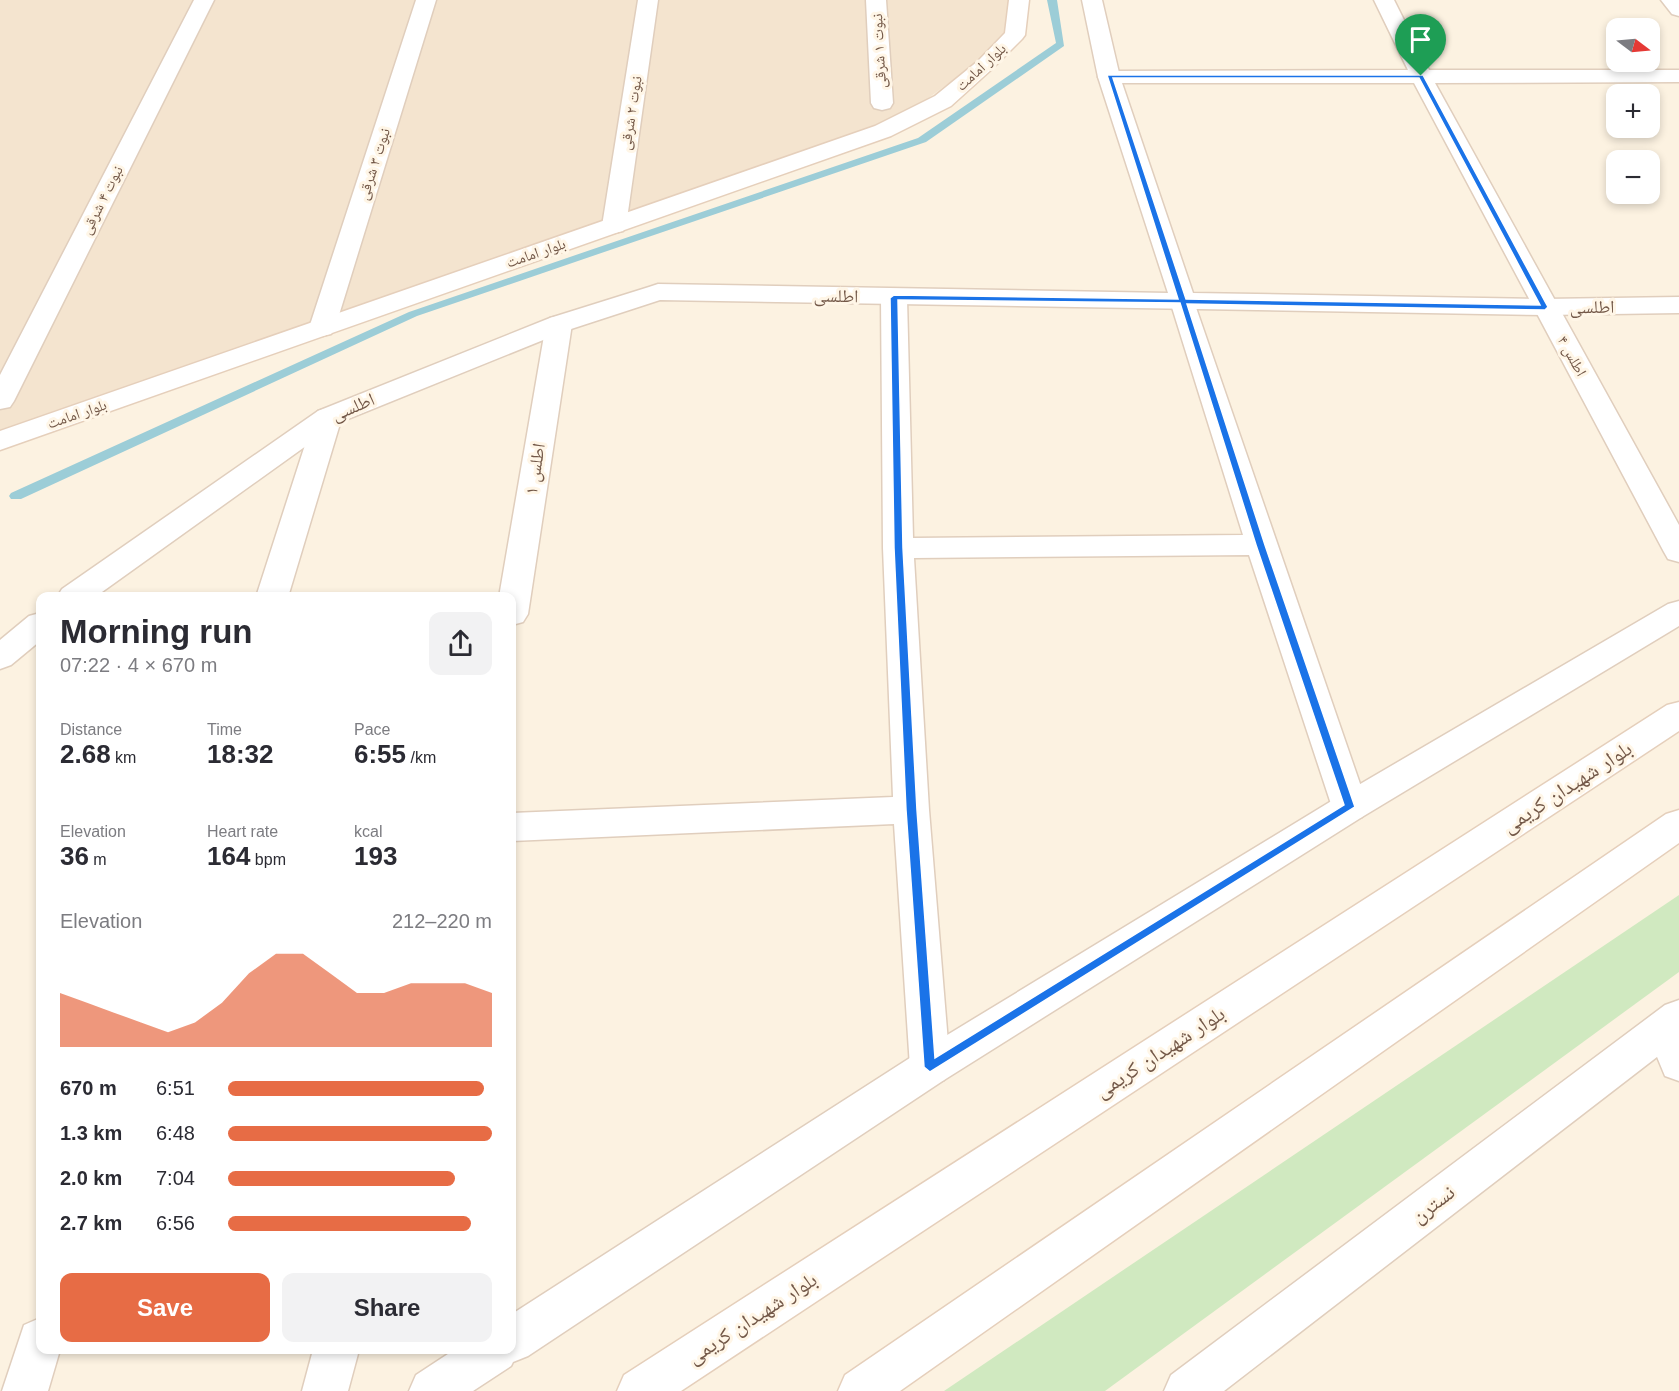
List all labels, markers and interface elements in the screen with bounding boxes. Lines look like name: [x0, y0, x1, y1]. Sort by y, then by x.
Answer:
street label: نبوت ۱ شرقی: [868, 13, 891, 89]
pin: [1395, 14, 1446, 76]
north arrow: [1606, 18, 1660, 72]
map controls: [1606, 18, 1660, 204]
icon: arrive: [1404, 23, 1437, 56]
street label: بلوار امامت: [952, 39, 1010, 95]
street label: نبوت ۲ شرقی: [616, 75, 647, 151]
button: +: [1606, 84, 1660, 138]
street label: نبوت ۳ شرقی: [354, 126, 395, 203]
button: −: [1606, 150, 1660, 204]
street label: نبوت ۴ شرقی: [77, 163, 128, 238]
street label: بلوار امامت: [504, 234, 568, 272]
street label: اطلسی: [813, 286, 859, 307]
street label: اطلسی: [1569, 297, 1615, 318]
street label: اطلس ۴: [1553, 333, 1590, 380]
street label: اطلسی: [328, 389, 378, 426]
street label: بلوار امامت: [45, 395, 109, 433]
street label: اطلس ۱: [521, 442, 550, 496]
button: share: [429, 612, 492, 675]
text: Morning run: [60, 613, 252, 650]
text: 07:22 · 4 × 670 m: [60, 654, 217, 676]
text: Distance: [60, 721, 122, 738]
text: Time: [207, 721, 242, 738]
text: Pace: [354, 721, 390, 738]
street label: بلوار شهیدان کریمی: [1498, 736, 1637, 839]
text: 2.68: [60, 739, 111, 769]
text: 18:32: [207, 739, 274, 769]
text: 6:55: [354, 739, 406, 769]
text: km: [111, 749, 136, 766]
text: /km: [406, 749, 436, 766]
text: Elevation: [60, 823, 126, 840]
text: Heart rate: [207, 823, 278, 840]
text: kcal: [354, 823, 382, 840]
text: 36: [60, 841, 89, 871]
text: 164: [207, 841, 250, 871]
text: 193: [354, 841, 397, 871]
text: m: [89, 851, 107, 868]
text: bpm: [250, 851, 286, 868]
text: Elevation: [60, 910, 142, 932]
text: 212–220 m: [392, 910, 492, 932]
street label: بلوار شهیدان کریمی: [1091, 1001, 1230, 1104]
text: 670 m: [60, 1077, 117, 1099]
text: 6:51: [156, 1077, 195, 1099]
text: 1.3 km: [60, 1122, 122, 1144]
text: 6:48: [156, 1122, 195, 1144]
text: 2.0 km: [60, 1167, 122, 1189]
text: 7:04: [156, 1167, 195, 1189]
street label: نسترن: [1407, 1180, 1459, 1228]
text: 2.7 km: [60, 1212, 122, 1234]
text: 6:56: [156, 1212, 195, 1234]
street label: بلوار شهیدان کریمی: [683, 1267, 822, 1370]
button: Save: [60, 1273, 270, 1342]
button: Share: [282, 1273, 492, 1342]

